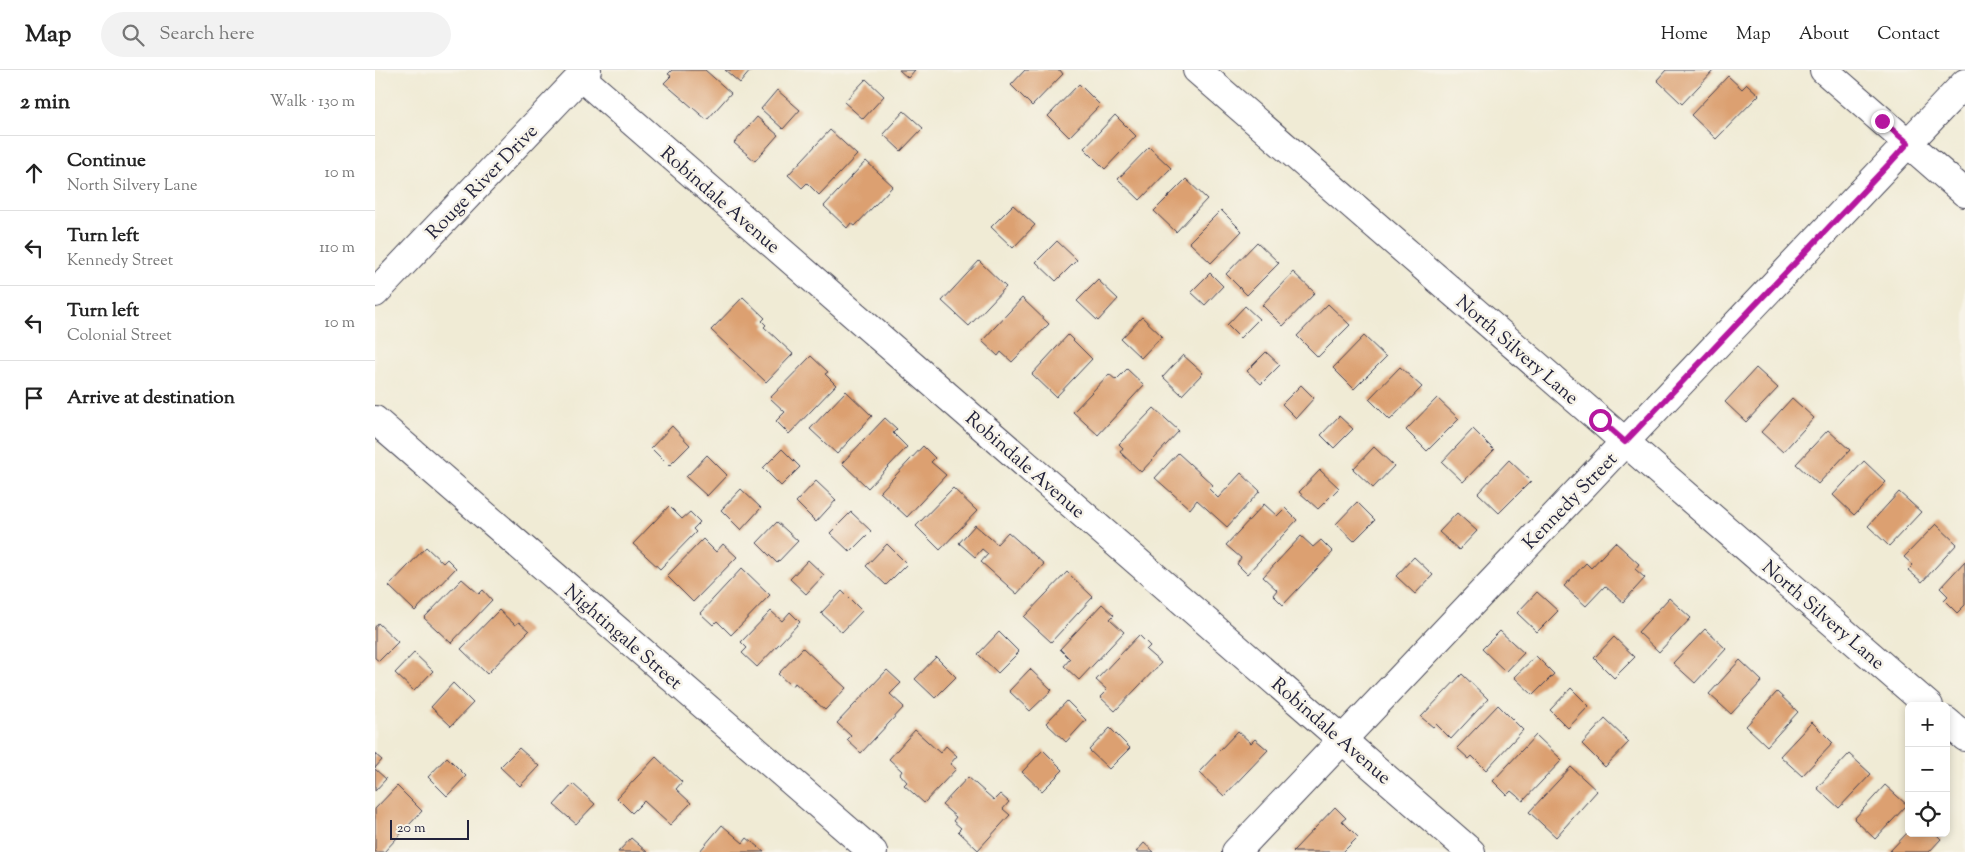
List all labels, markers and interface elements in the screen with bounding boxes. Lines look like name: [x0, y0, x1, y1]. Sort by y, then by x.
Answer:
search box: [101, 12, 451, 57]
text: Map: [25, 18, 71, 52]
icon: search: [119, 21, 147, 49]
text: Search here: [159, 21, 255, 48]
text: Home: [1661, 22, 1708, 48]
text: Map: [1736, 22, 1771, 48]
text: About: [1799, 22, 1849, 48]
text: Contact: [1877, 22, 1940, 48]
text: 2 min: [20, 88, 70, 118]
text: Walk · 130 m: [270, 91, 355, 114]
route end: [1871, 110, 1894, 133]
street label: Rouge River Drive: [421, 119, 545, 246]
street label: Robindale Avenue: [653, 141, 785, 261]
text: Continue: [67, 148, 146, 175]
icon: ahead: [20, 159, 48, 187]
text: 10 m: [325, 162, 355, 185]
text: North Silvery Lane: [67, 175, 197, 198]
text: Turn left: [67, 223, 139, 250]
icon: left: [20, 234, 48, 262]
text: 110 m: [319, 237, 355, 260]
text: Kennedy Street: [67, 250, 173, 273]
street label: North Silvery Lane: [1449, 290, 1584, 412]
text: Turn left: [67, 298, 139, 325]
icon: left: [20, 309, 48, 337]
text: 10 m: [325, 312, 355, 335]
text: Colonial Street: [67, 325, 172, 348]
icon: arrive: [20, 384, 48, 412]
text: Arrive at destination: [67, 385, 235, 412]
street label: Robindale Avenue: [958, 406, 1090, 526]
route start: [1589, 409, 1612, 432]
street label: Kennedy Street: [1517, 447, 1625, 556]
street label: North Silvery Lane: [1755, 555, 1890, 677]
street label: Nightingale Street: [557, 579, 688, 697]
street label: Robindale Avenue: [1264, 672, 1396, 792]
map controls: [1905, 702, 1950, 837]
button: +: [1905, 702, 1950, 747]
button: −: [1905, 747, 1950, 792]
button: locate: [1905, 792, 1950, 837]
scale bar: [390, 817, 469, 840]
text: 20 m: [397, 819, 426, 839]

